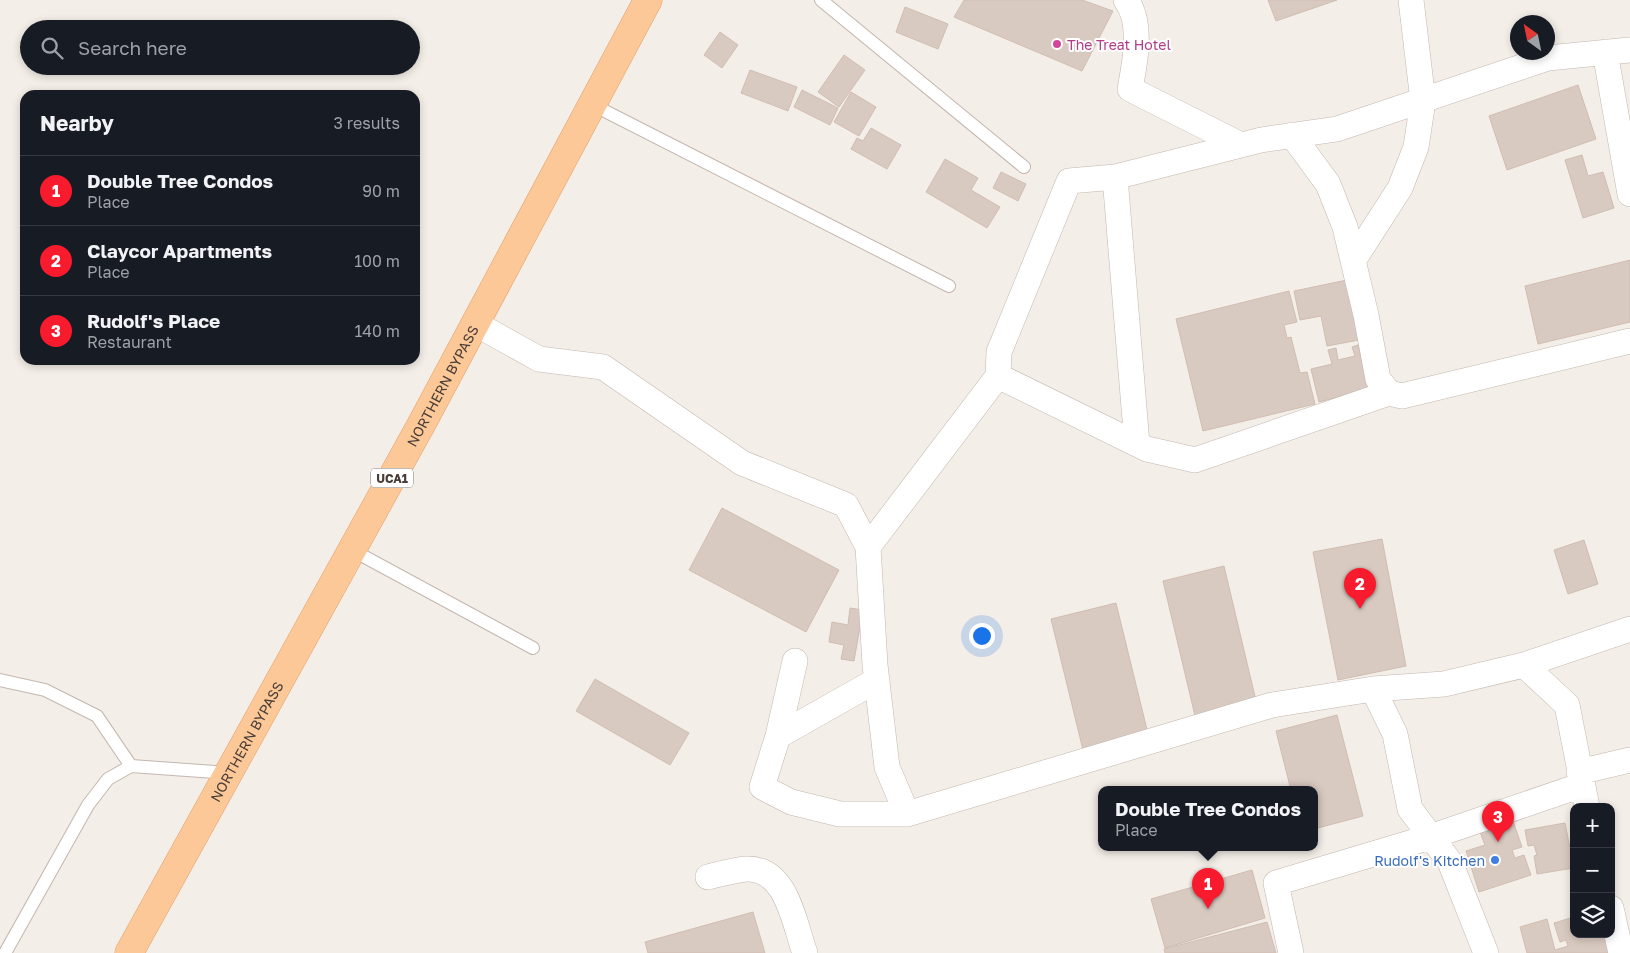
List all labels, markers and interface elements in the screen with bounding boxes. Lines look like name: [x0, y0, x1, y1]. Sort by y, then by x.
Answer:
north arrow: [1510, 15, 1555, 60]
search box: [20, 20, 420, 75]
icon: search: [38, 34, 66, 62]
text: Search here: [78, 36, 187, 59]
place label: The Treat Hotel: [1067, 36, 1171, 53]
marker: The Treat Hotel: [1051, 38, 1063, 50]
text: Nearby: [40, 110, 114, 136]
text: 3 results: [333, 113, 400, 133]
text: Double Tree Condos: [87, 169, 273, 192]
text: 1: [52, 181, 60, 201]
text: 90 m: [362, 181, 400, 201]
text: Place: [87, 192, 130, 212]
text: Claycor Apartments: [87, 239, 272, 262]
text: 2: [51, 251, 61, 271]
text: 100 m: [354, 251, 400, 271]
text: Place: [87, 262, 130, 282]
text: Rudolf's Place: [87, 309, 220, 332]
text: 3: [51, 321, 61, 341]
text: 140 m: [354, 321, 400, 341]
street label: NORTHERN BYPASS: [402, 322, 481, 449]
text: Restaurant: [87, 332, 172, 352]
road number: UCA1: [371, 468, 413, 488]
pin: 2: [1344, 568, 1376, 609]
your location: [969, 623, 995, 649]
street label: NORTHERN BYPASS: [206, 678, 286, 804]
popup: [1098, 786, 1318, 851]
text: Double Tree Condos: [1115, 797, 1301, 820]
pin: 3: [1482, 801, 1514, 842]
map controls: [1570, 803, 1615, 938]
button: +: [1570, 803, 1615, 848]
text: Place: [1115, 820, 1158, 840]
button: −: [1570, 848, 1615, 893]
place label: Rudolf's Kitchen: [1374, 852, 1485, 869]
marker: Rudolf's Kitchen: [1489, 854, 1501, 866]
pin: 1: [1192, 868, 1224, 909]
button: layers: [1570, 893, 1615, 938]

